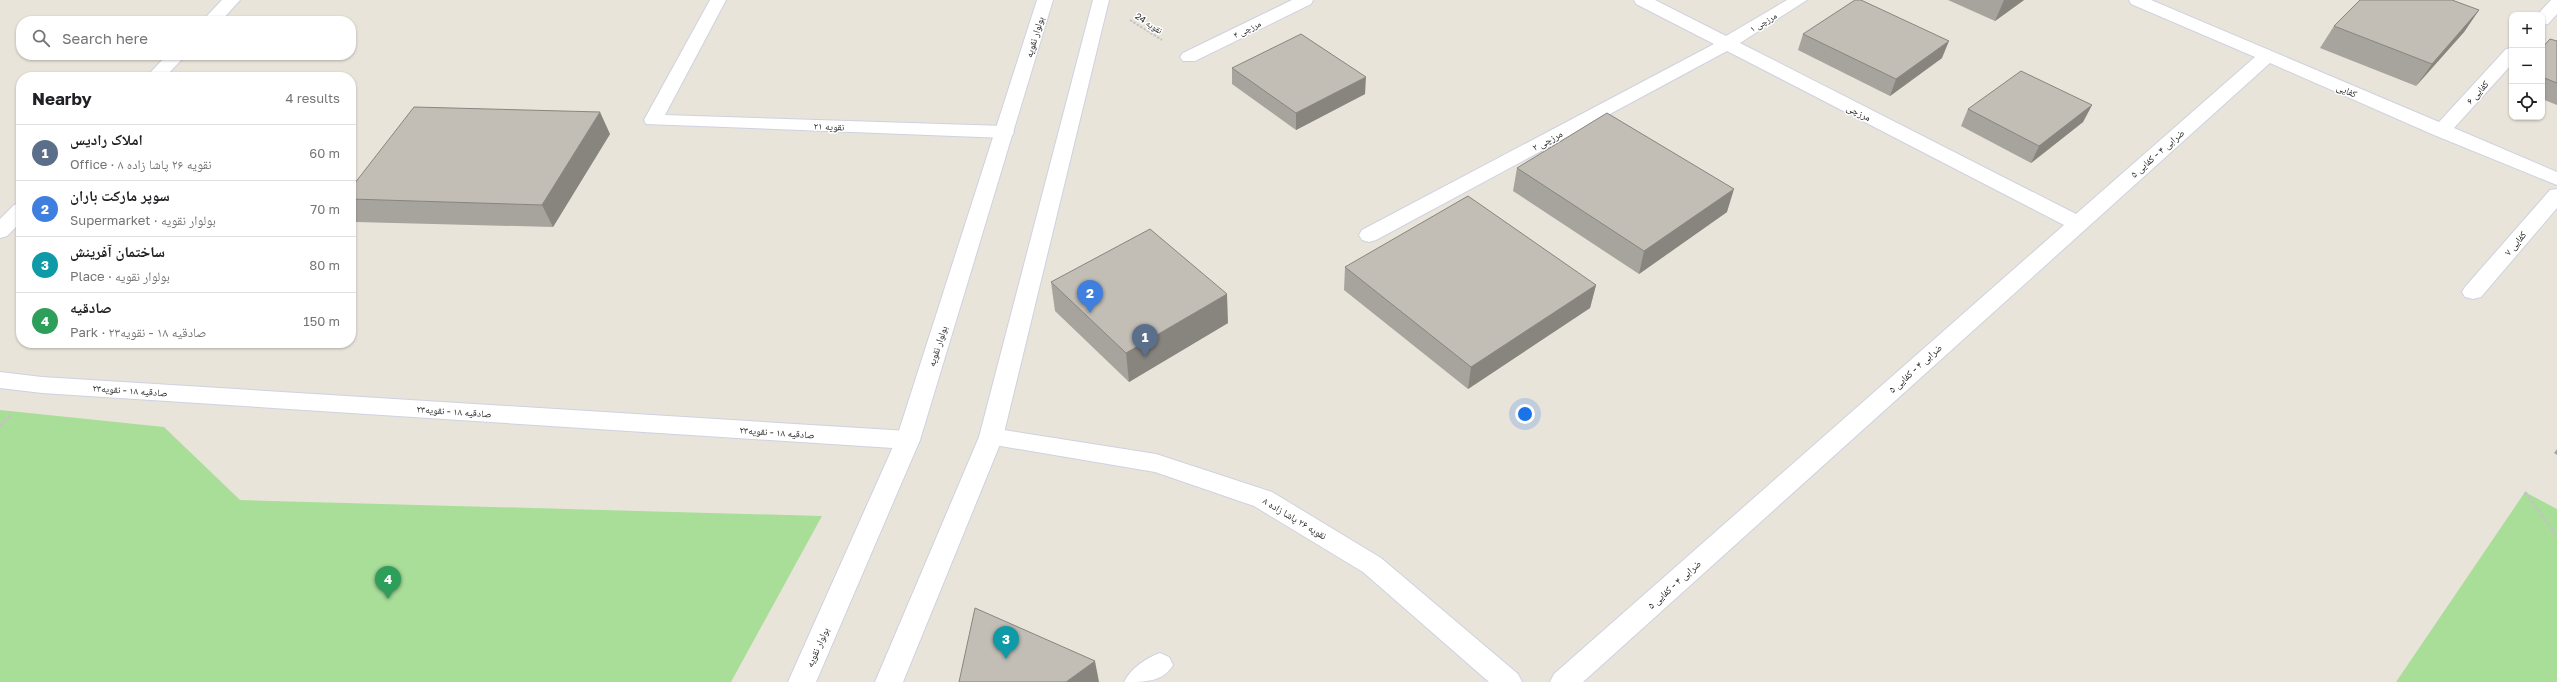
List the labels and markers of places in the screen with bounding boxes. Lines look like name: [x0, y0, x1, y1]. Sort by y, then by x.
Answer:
pin: 2: [1077, 280, 1103, 313]
pin: 1: [1132, 324, 1158, 357]
pin: 4: [375, 566, 401, 599]
pin: 3: [993, 626, 1019, 659]

